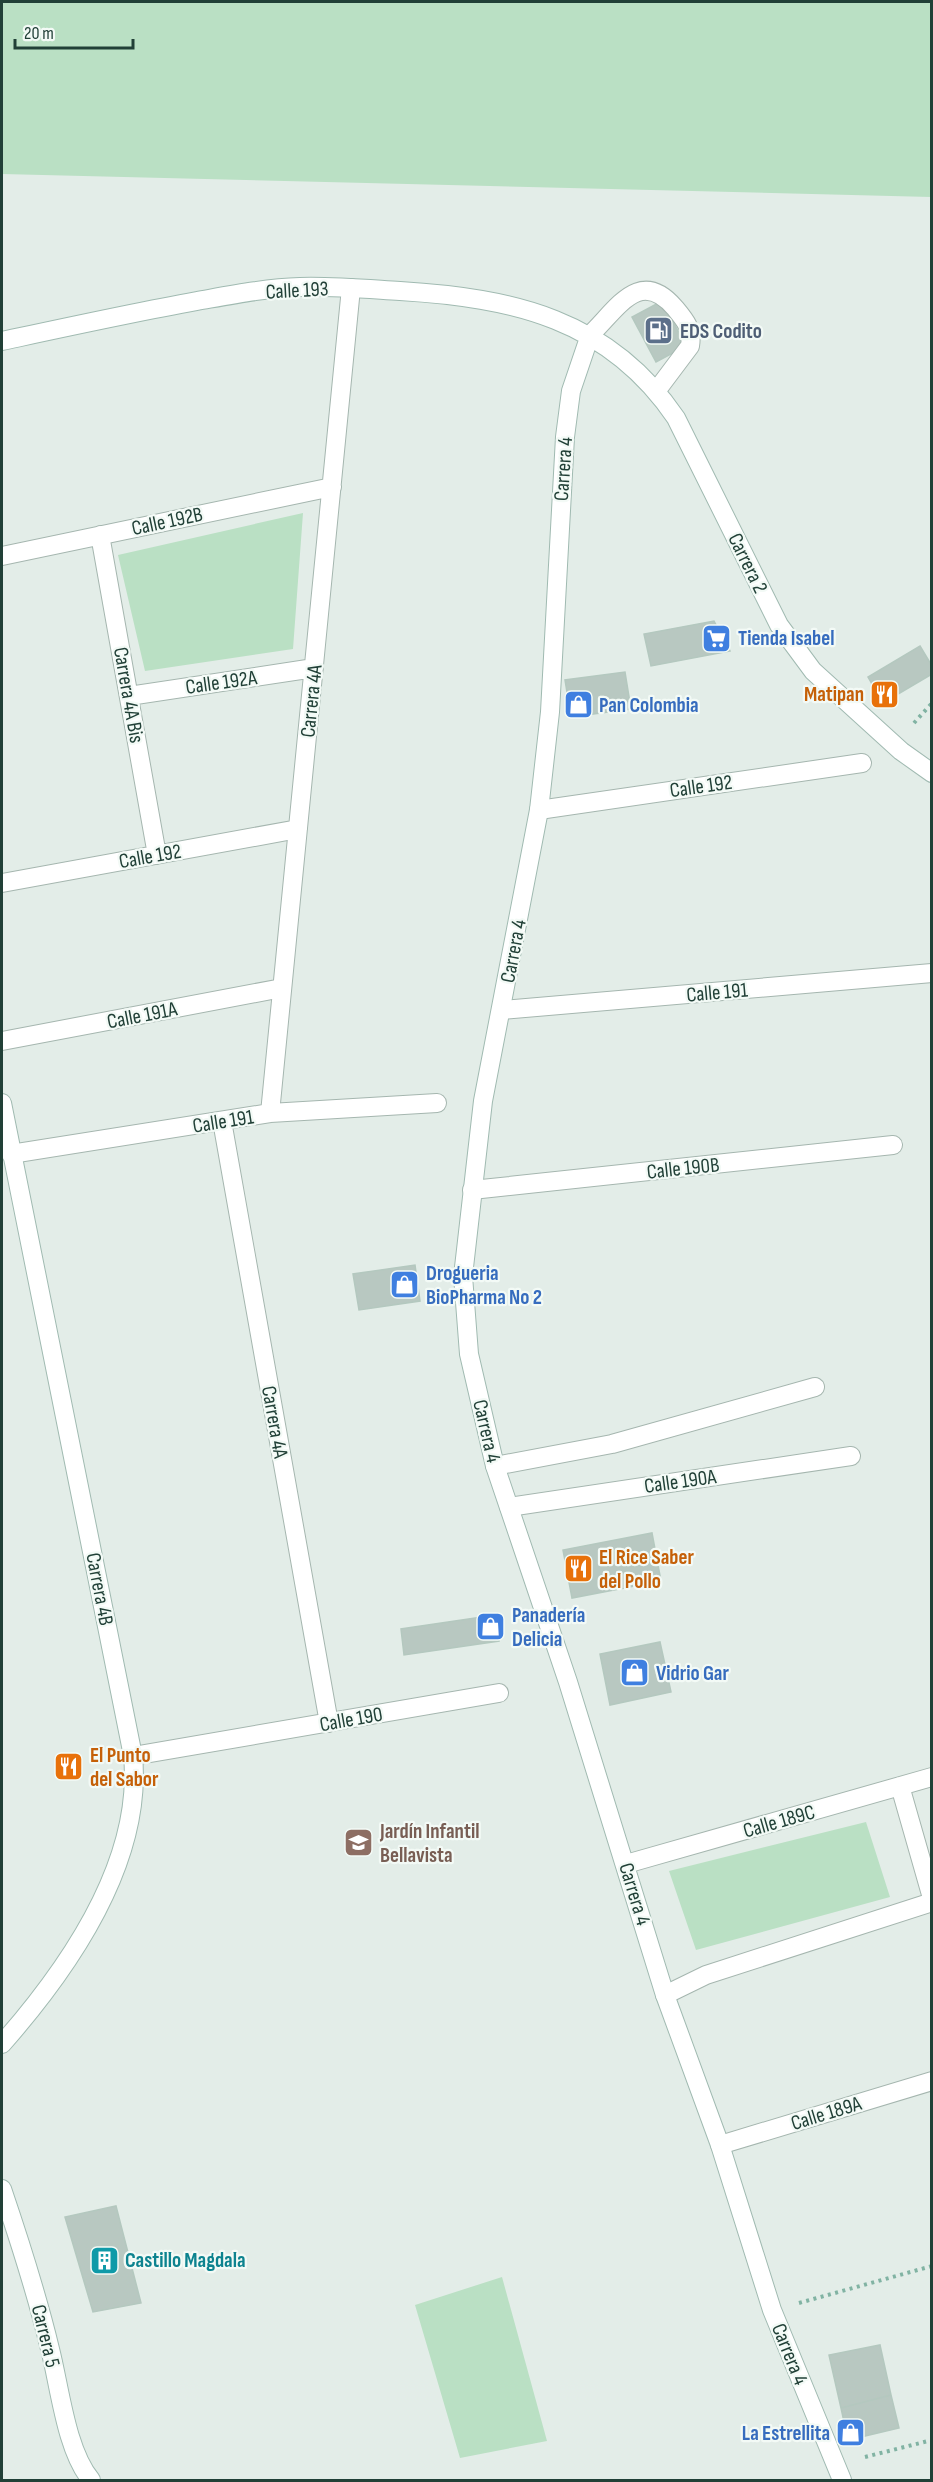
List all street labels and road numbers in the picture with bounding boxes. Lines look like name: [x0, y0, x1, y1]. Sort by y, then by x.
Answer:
street label: Calle 193: [265, 276, 329, 305]
street label: Carrera 4: [549, 436, 578, 502]
street label: Calle 192B: [129, 502, 205, 541]
street label: Carrera 2: [722, 529, 773, 597]
street label: Carrera 4A Bis: [108, 645, 149, 745]
street label: Carrera 4A: [295, 662, 328, 739]
street label: Calle 192A: [184, 665, 259, 700]
street label: Calle 192: [668, 770, 734, 803]
street label: Calle 192: [117, 839, 183, 874]
street label: Carrera 4: [495, 917, 532, 985]
street label: Calle 191: [685, 977, 749, 1008]
street label: Calle 191A: [105, 996, 180, 1035]
street label: Calle 191: [191, 1104, 256, 1139]
street label: Calle 190B: [646, 1152, 721, 1185]
street label: Carrera 4A: [256, 1384, 293, 1461]
street label: Carrera 4: [467, 1397, 506, 1465]
street label: Calle 190A: [643, 1464, 719, 1499]
street label: Carrera 4B: [80, 1551, 119, 1627]
street label: Calle 190: [318, 1702, 385, 1737]
street label: Calle 189C: [740, 1799, 818, 1844]
street label: Carrera 4: [613, 1860, 656, 1929]
street label: Calle 189A: [788, 2091, 865, 2136]
street label: Carrera 5: [26, 2302, 65, 2370]
street label: Carrera 4: [766, 2320, 813, 2389]

